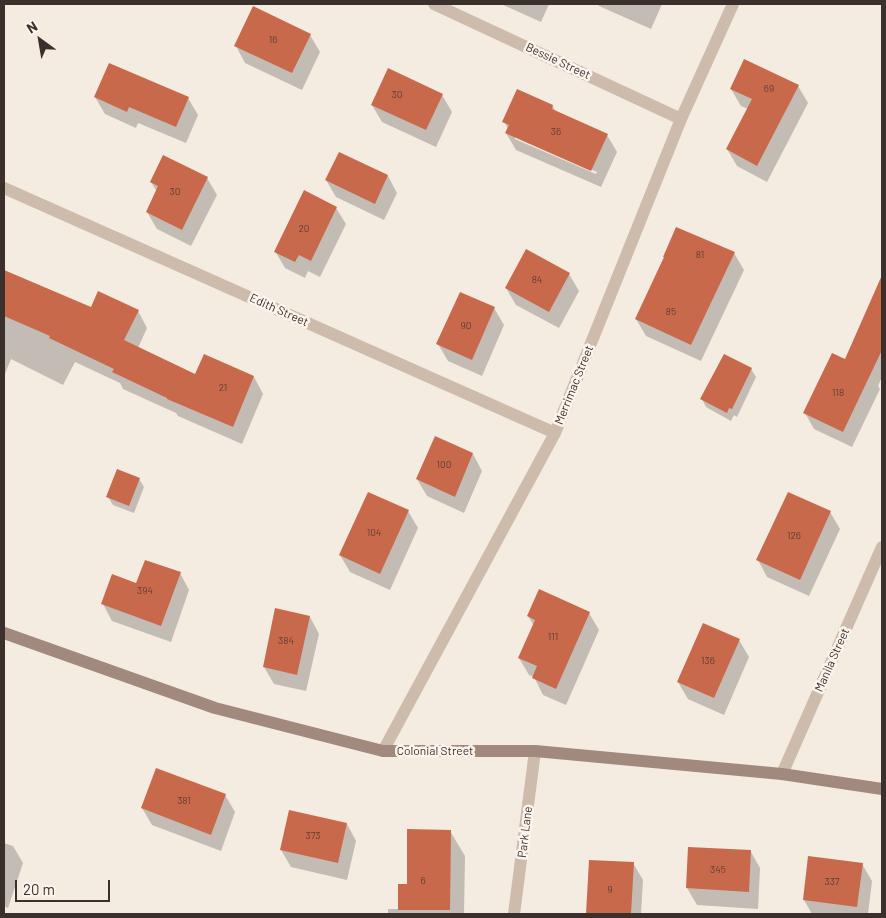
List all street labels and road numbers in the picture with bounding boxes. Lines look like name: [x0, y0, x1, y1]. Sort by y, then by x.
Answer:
street label: Bessie Street: [523, 40, 593, 82]
street label: Edith Street: [247, 291, 311, 329]
street label: Merrimac Street: [552, 343, 596, 427]
street label: Manila Street: [812, 626, 852, 694]
street label: Colonial Street: [397, 744, 473, 758]
street label: Park Lane: [515, 805, 535, 859]

